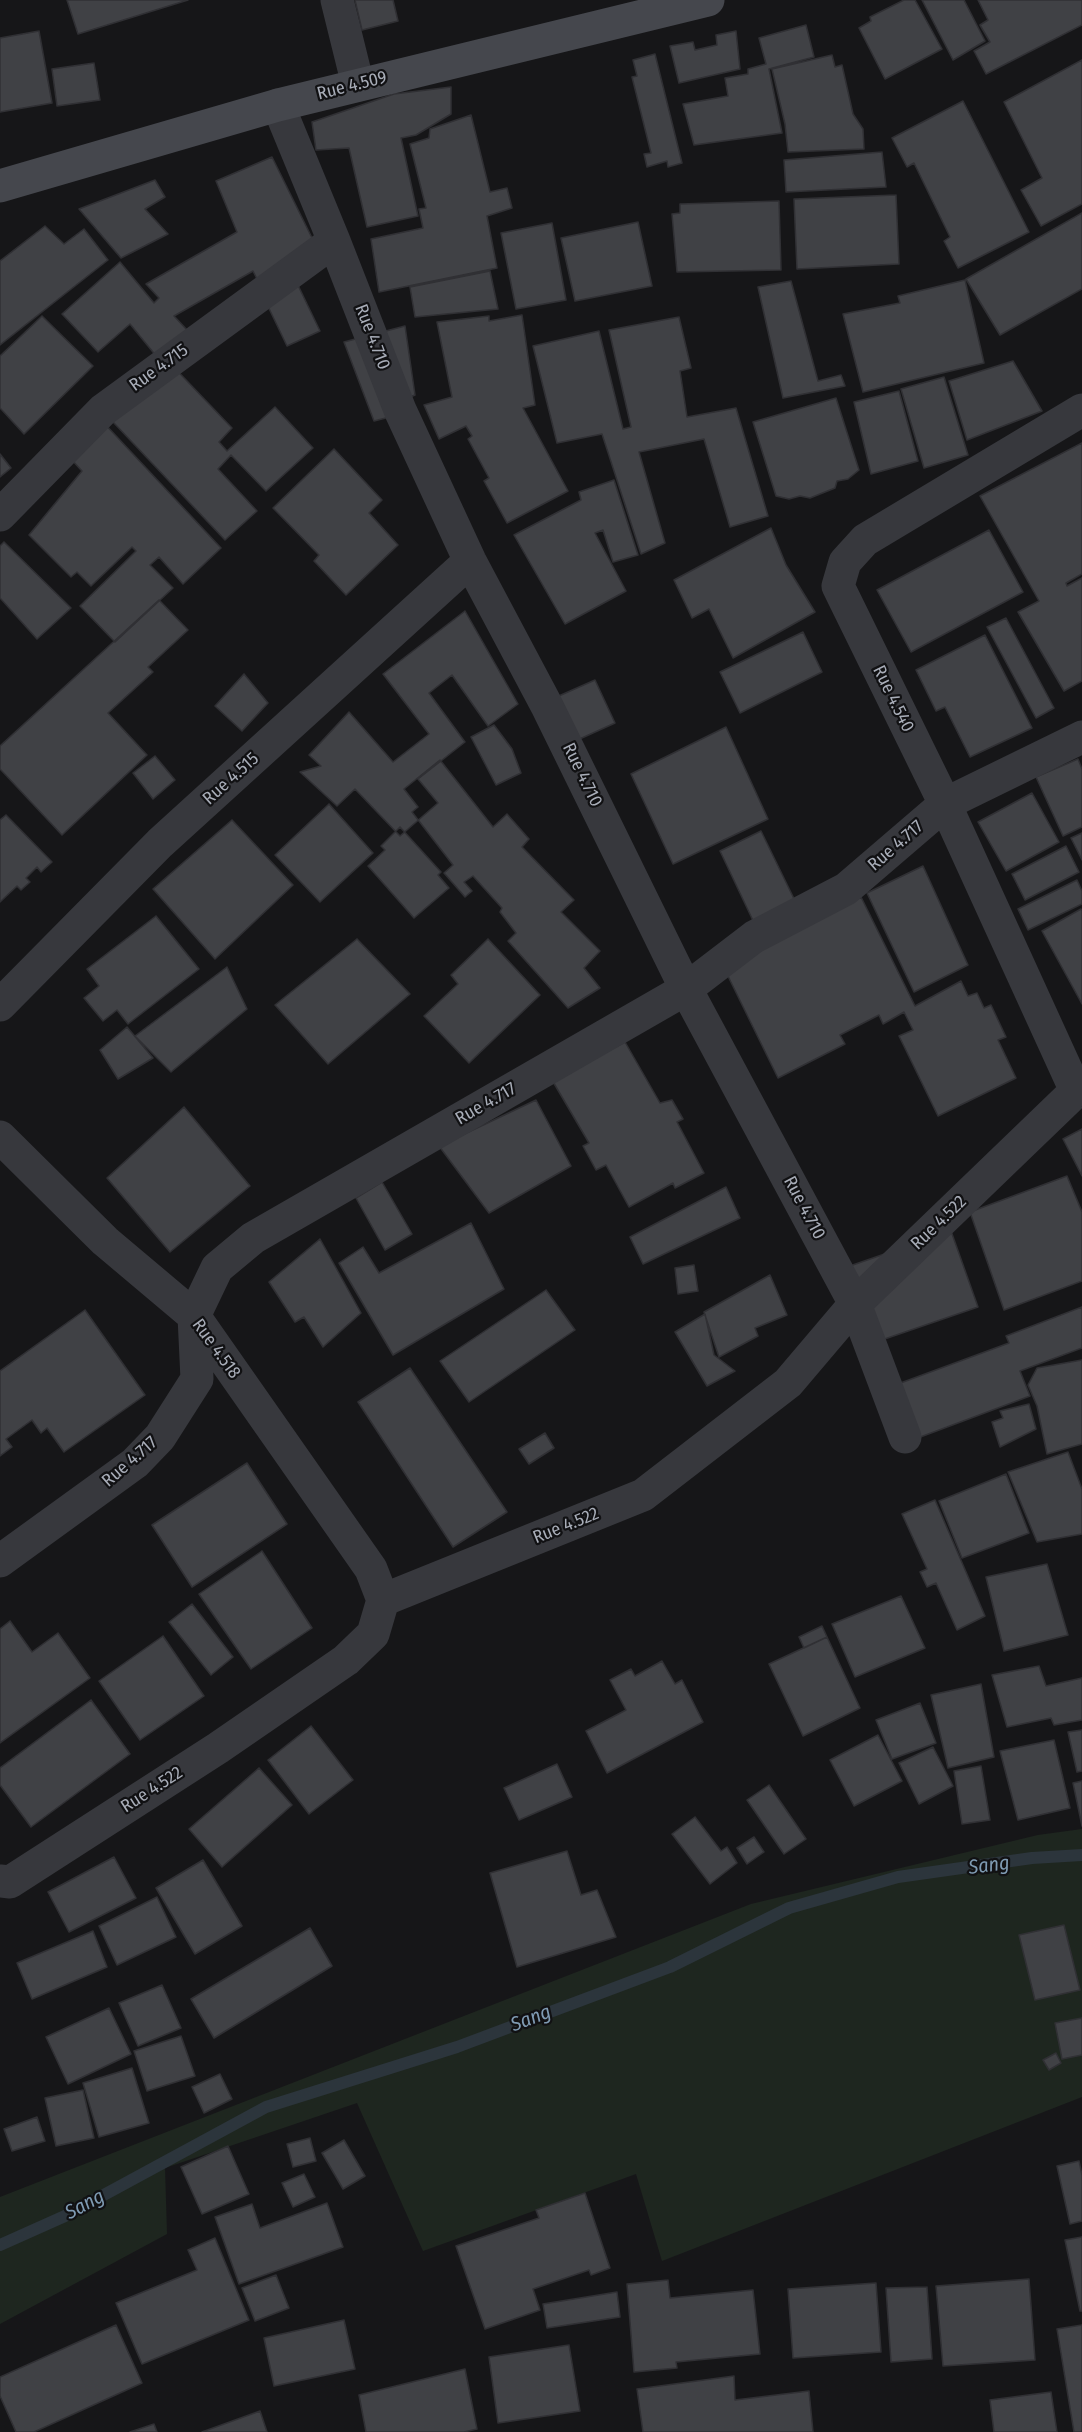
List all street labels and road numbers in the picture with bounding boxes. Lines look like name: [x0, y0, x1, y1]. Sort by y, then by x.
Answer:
street label: Rue 4.509: [315, 67, 389, 105]
street label: Rue 4.710: [350, 301, 394, 373]
street label: Rue 4.715: [125, 340, 193, 396]
street label: Rue 4.540: [868, 662, 918, 736]
street label: Rue 4.710: [557, 740, 607, 810]
street label: Rue 4.515: [199, 748, 263, 810]
street label: Rue 4.717: [864, 816, 928, 876]
street label: Rue 4.717: [452, 1078, 520, 1130]
street label: Rue 4.710: [778, 1173, 830, 1243]
street label: Rue 4.522: [907, 1191, 971, 1255]
street label: Rue 4.518: [187, 1315, 245, 1383]
street label: Rue 4.717: [98, 1432, 162, 1492]
street label: Rue 4.522: [530, 1503, 602, 1549]
street label: Rue 4.522: [117, 1762, 187, 1818]

